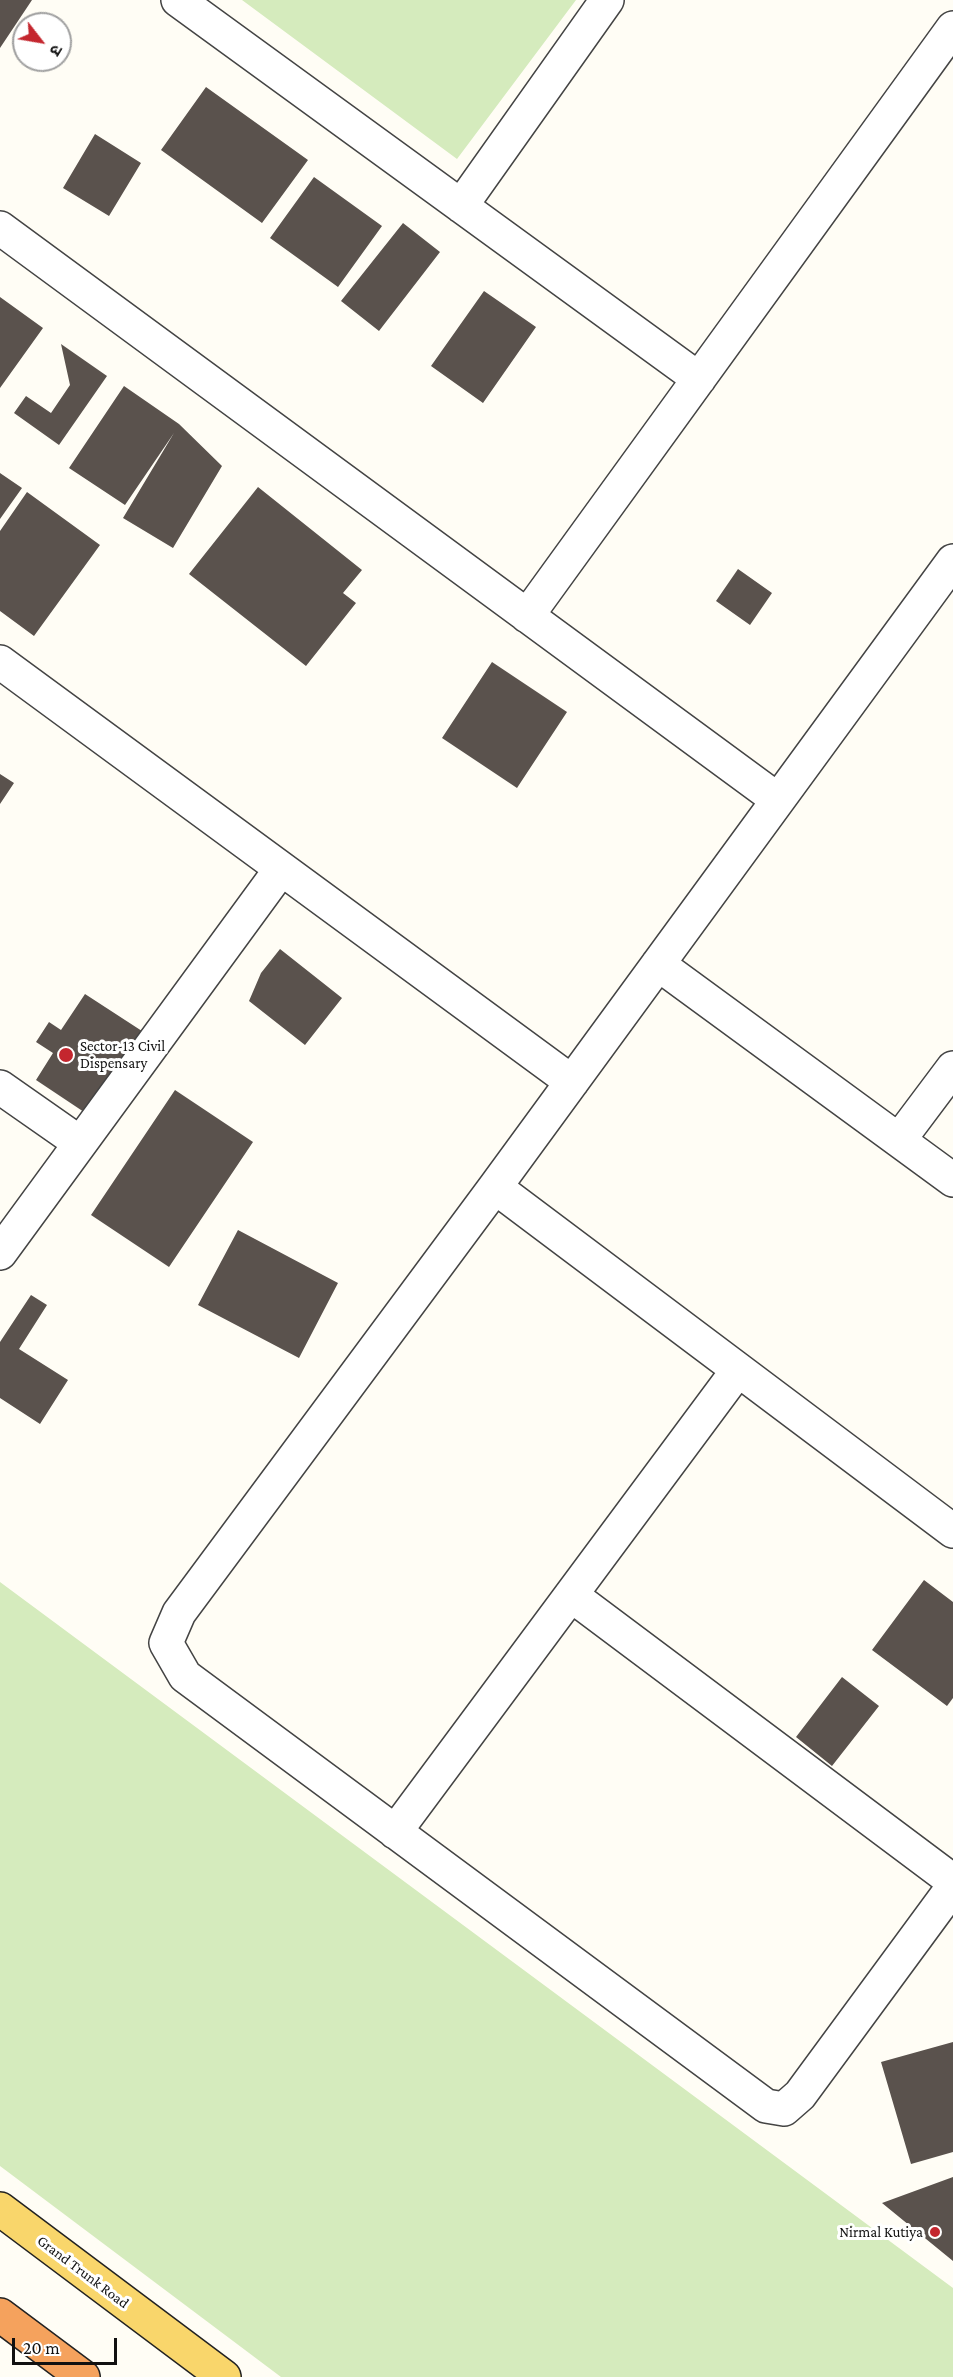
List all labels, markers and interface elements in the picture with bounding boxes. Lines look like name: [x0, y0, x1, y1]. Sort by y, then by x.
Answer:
north arrow: [12, 12, 72, 72]
text: उ: [46, 42, 66, 59]
place label: Sector-13 Civil Dispensary: [80, 1037, 165, 1072]
marker: Sector-13 Civil Dispensary: [57, 1046, 75, 1064]
place label: Nirmal Kutiya: [839, 2223, 923, 2241]
marker: Nirmal Kutiya: [928, 2225, 942, 2239]
street label: Grand Trunk Road: [34, 2232, 132, 2312]
scale bar: [15, 2326, 120, 2364]
text: 20 m: [23, 2338, 60, 2358]

